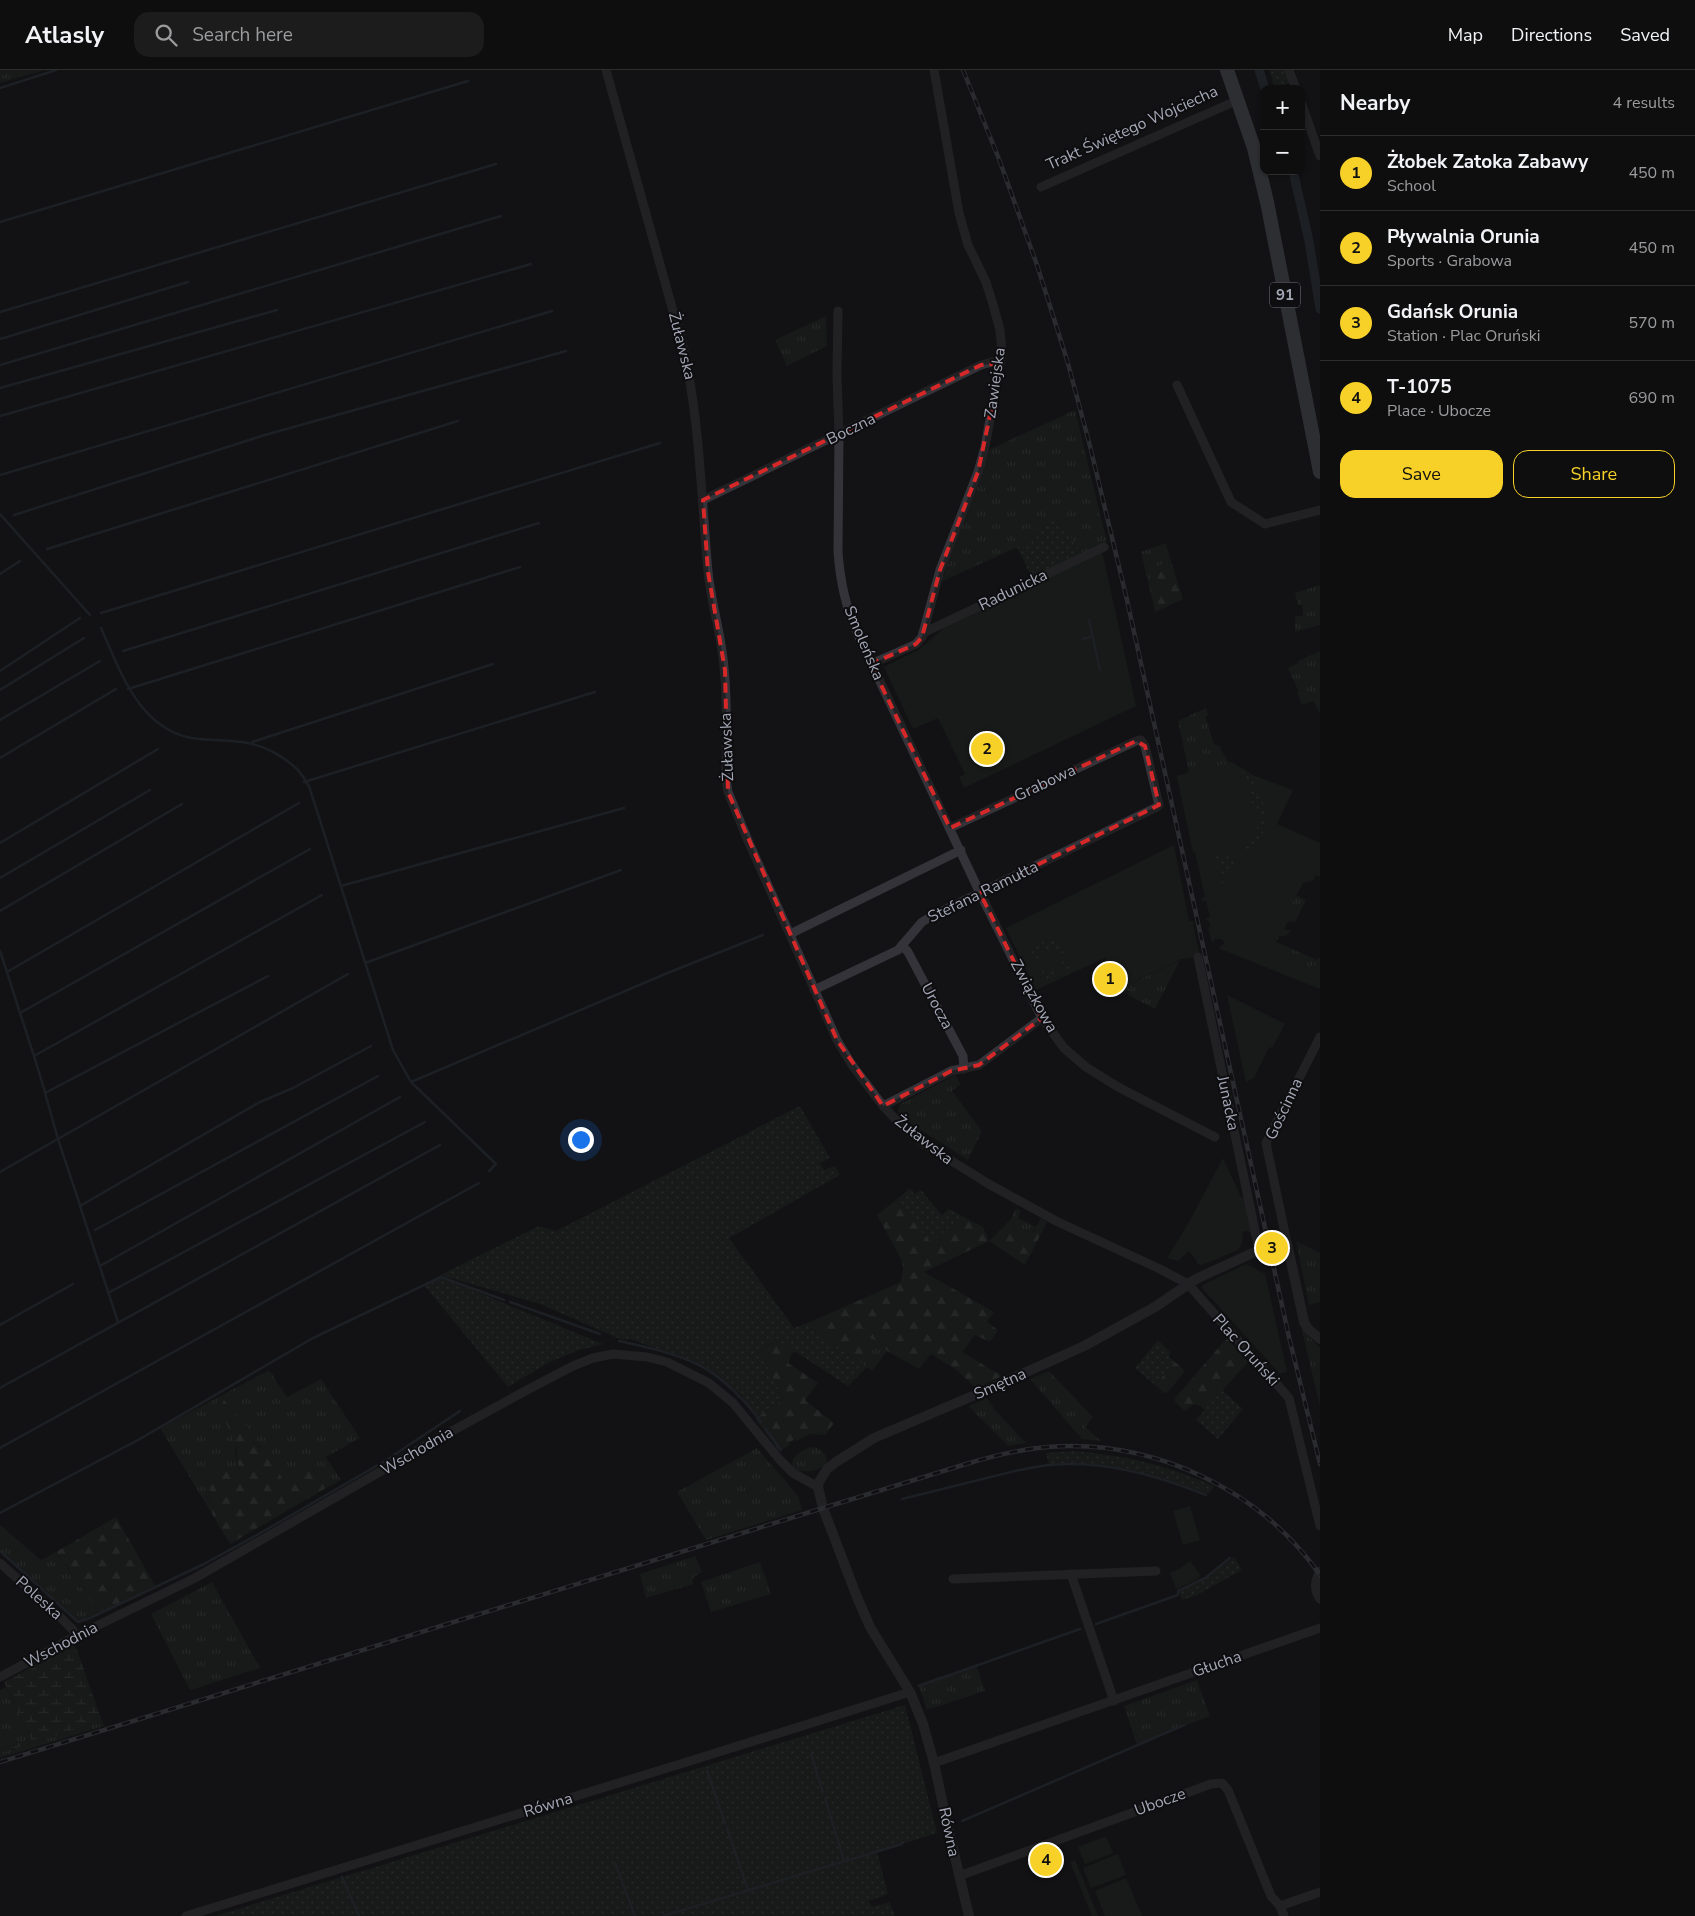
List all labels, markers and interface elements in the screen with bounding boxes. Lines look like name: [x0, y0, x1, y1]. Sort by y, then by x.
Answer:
search box: [134, 12, 484, 57]
text: Atlasly: [25, 19, 104, 51]
icon: search: [152, 21, 180, 49]
text: Search here: [192, 22, 293, 48]
text: Map: [1448, 23, 1483, 47]
text: Directions: [1511, 23, 1592, 47]
text: Saved: [1620, 23, 1670, 47]
street label: Trakt Świętego Wojciecha: [1043, 80, 1221, 176]
map controls: [1260, 85, 1305, 175]
button: +: [1260, 85, 1305, 130]
text: Nearby: [1340, 89, 1410, 117]
text: 4 results: [1613, 92, 1675, 114]
button: −: [1260, 130, 1305, 175]
text: Żłobek Zatoka Zabawy: [1387, 149, 1588, 175]
text: 1: [1351, 162, 1361, 184]
text: 450 m: [1628, 162, 1675, 184]
text: School: [1387, 175, 1436, 197]
text: Pływalnia Orunia: [1387, 224, 1540, 250]
text: 2: [1351, 237, 1361, 259]
text: 450 m: [1628, 237, 1675, 259]
text: Sports · Grabowa: [1387, 250, 1512, 272]
road number: 91: [1270, 282, 1300, 308]
text: Gdańsk Orunia: [1387, 299, 1518, 325]
street label: Żuławska: [663, 310, 701, 382]
text: 3: [1351, 312, 1361, 334]
text: 570 m: [1628, 312, 1675, 334]
text: Station · Plac Oruński: [1387, 325, 1540, 347]
street label: Zawiejska: [979, 346, 1011, 420]
text: T-1075: [1387, 374, 1452, 400]
text: 4: [1351, 387, 1361, 409]
text: 690 m: [1628, 387, 1675, 409]
text: Place · Ubocze: [1387, 400, 1491, 422]
street label: Boczna: [823, 408, 879, 450]
button: Save: [1340, 450, 1503, 498]
button: Share: [1513, 450, 1675, 498]
street label: Radunicka: [975, 564, 1051, 616]
street label: Smoleńska: [838, 602, 890, 684]
street label: Żuławska: [715, 712, 739, 782]
pin: 2: [971, 730, 1003, 768]
street label: Grabowa: [1011, 759, 1079, 807]
street label: Stefana Ramułta: [924, 856, 1042, 928]
street label: Związkowa: [1005, 956, 1063, 1036]
pin: 1: [1094, 960, 1126, 998]
street label: Urocza: [916, 979, 958, 1033]
street label: Junacka: [1211, 1073, 1245, 1132]
street label: Gościnna: [1260, 1074, 1308, 1144]
street label: Żuławska: [890, 1110, 958, 1170]
your location: [568, 1127, 594, 1153]
pin: 3: [1256, 1229, 1288, 1267]
street label: Plac Oruński: [1208, 1309, 1284, 1391]
street label: Smętna: [970, 1363, 1030, 1405]
street label: Wschodnia: [377, 1421, 457, 1481]
street label: Poleska: [11, 1571, 67, 1625]
street label: Wschodnia: [20, 1616, 102, 1674]
street label: Głucha: [1190, 1645, 1244, 1683]
street label: Ubocze: [1131, 1783, 1189, 1821]
street label: Równa: [521, 1787, 575, 1823]
street label: Równa: [933, 1805, 965, 1859]
pin: 4: [1030, 1841, 1062, 1879]

